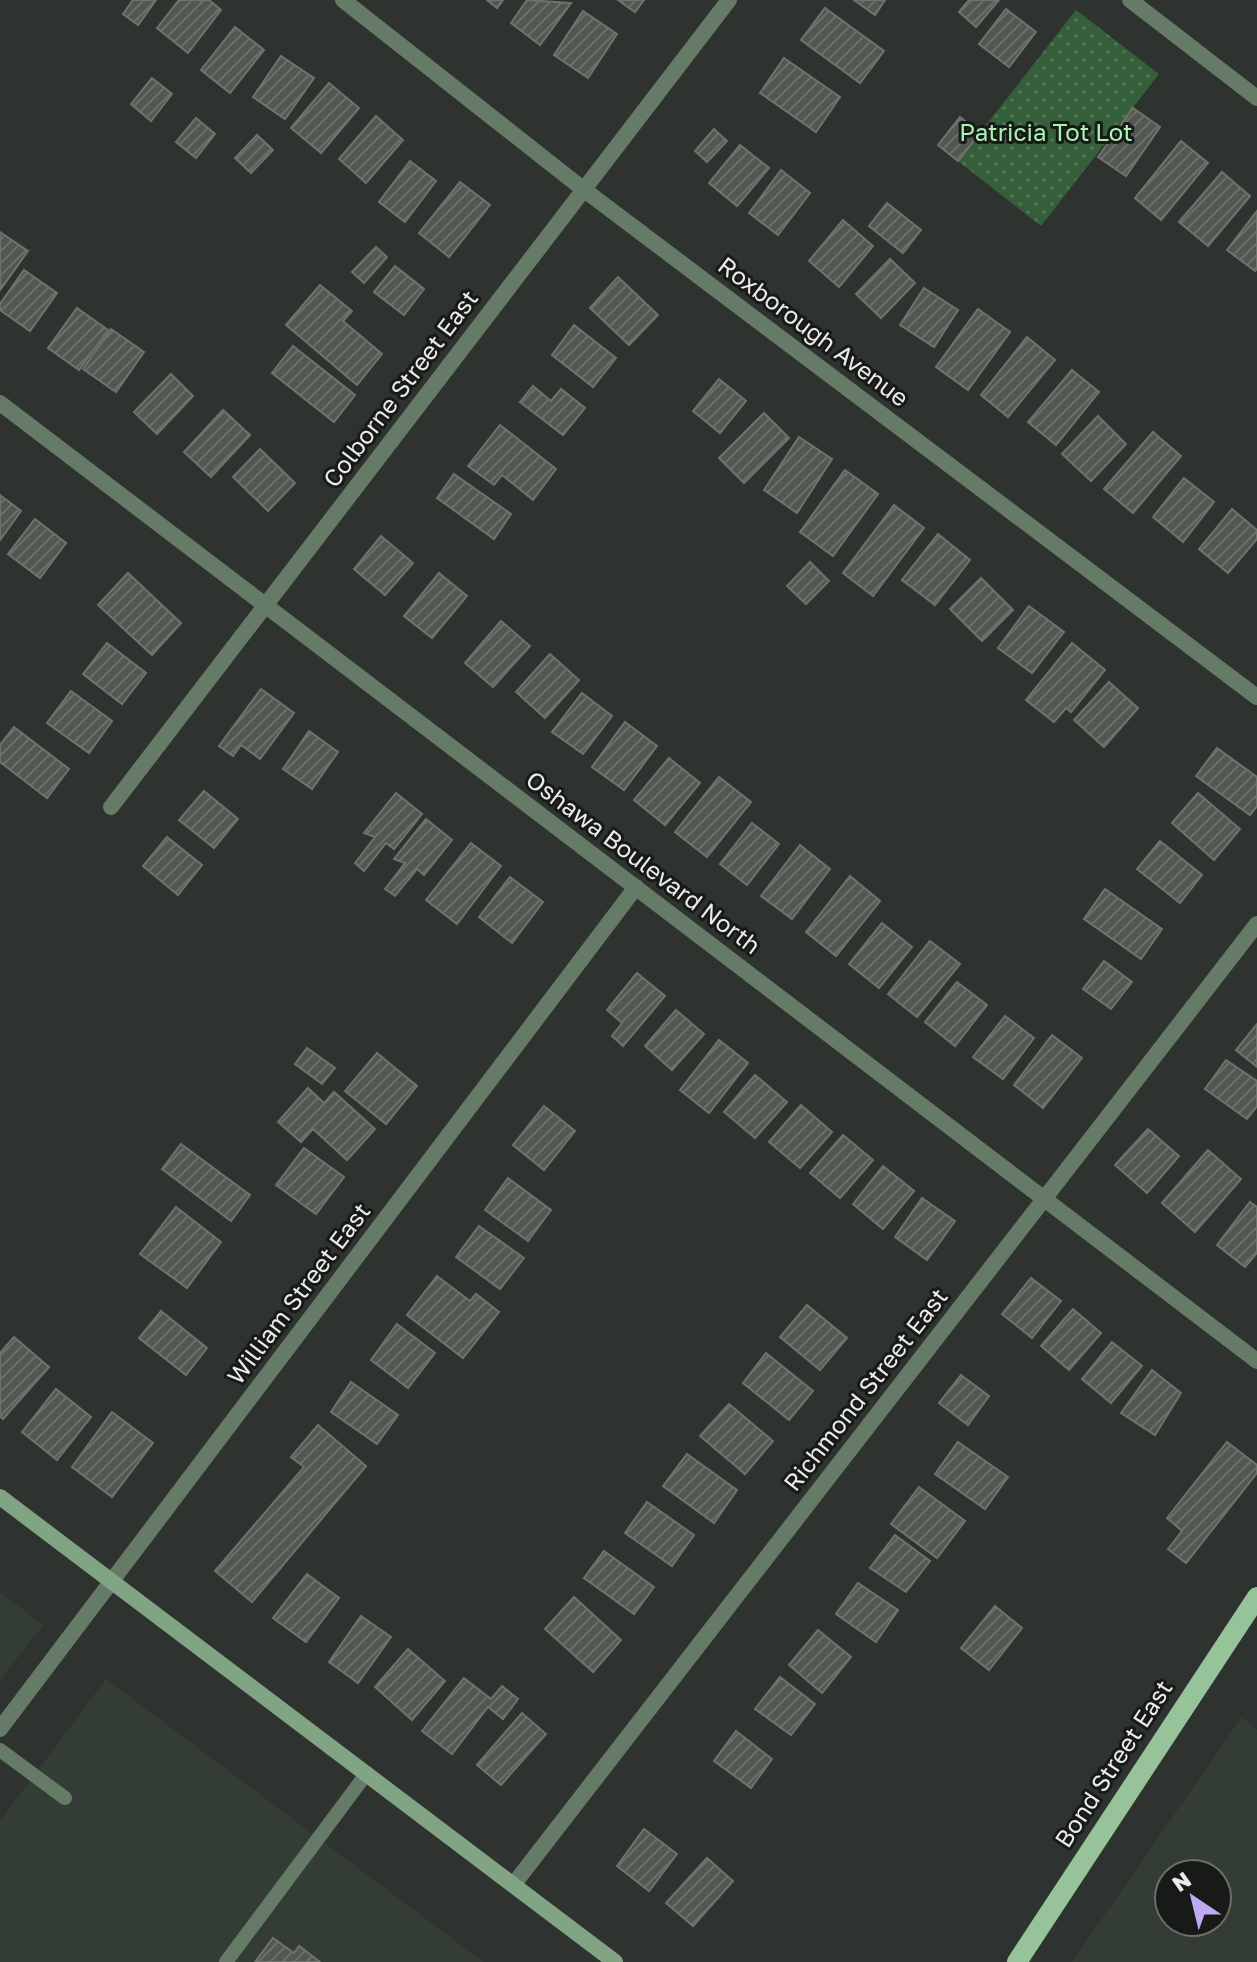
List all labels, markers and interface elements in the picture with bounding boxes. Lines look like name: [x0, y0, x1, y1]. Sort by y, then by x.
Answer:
park label: Patricia Tot Lot: [959, 117, 1133, 146]
street label: Roxborough Avenue: [713, 250, 915, 412]
street label: Colborne Street East: [316, 284, 483, 492]
street label: Oshawa Boulevard North: [521, 764, 767, 959]
street label: William Street East: [220, 1197, 375, 1389]
street label: Richmond Street East: [777, 1282, 953, 1496]
street label: Bond Street East: [1048, 1674, 1178, 1852]
north arrow: [1153, 1858, 1233, 1938]
text: N: [1167, 1865, 1196, 1897]

